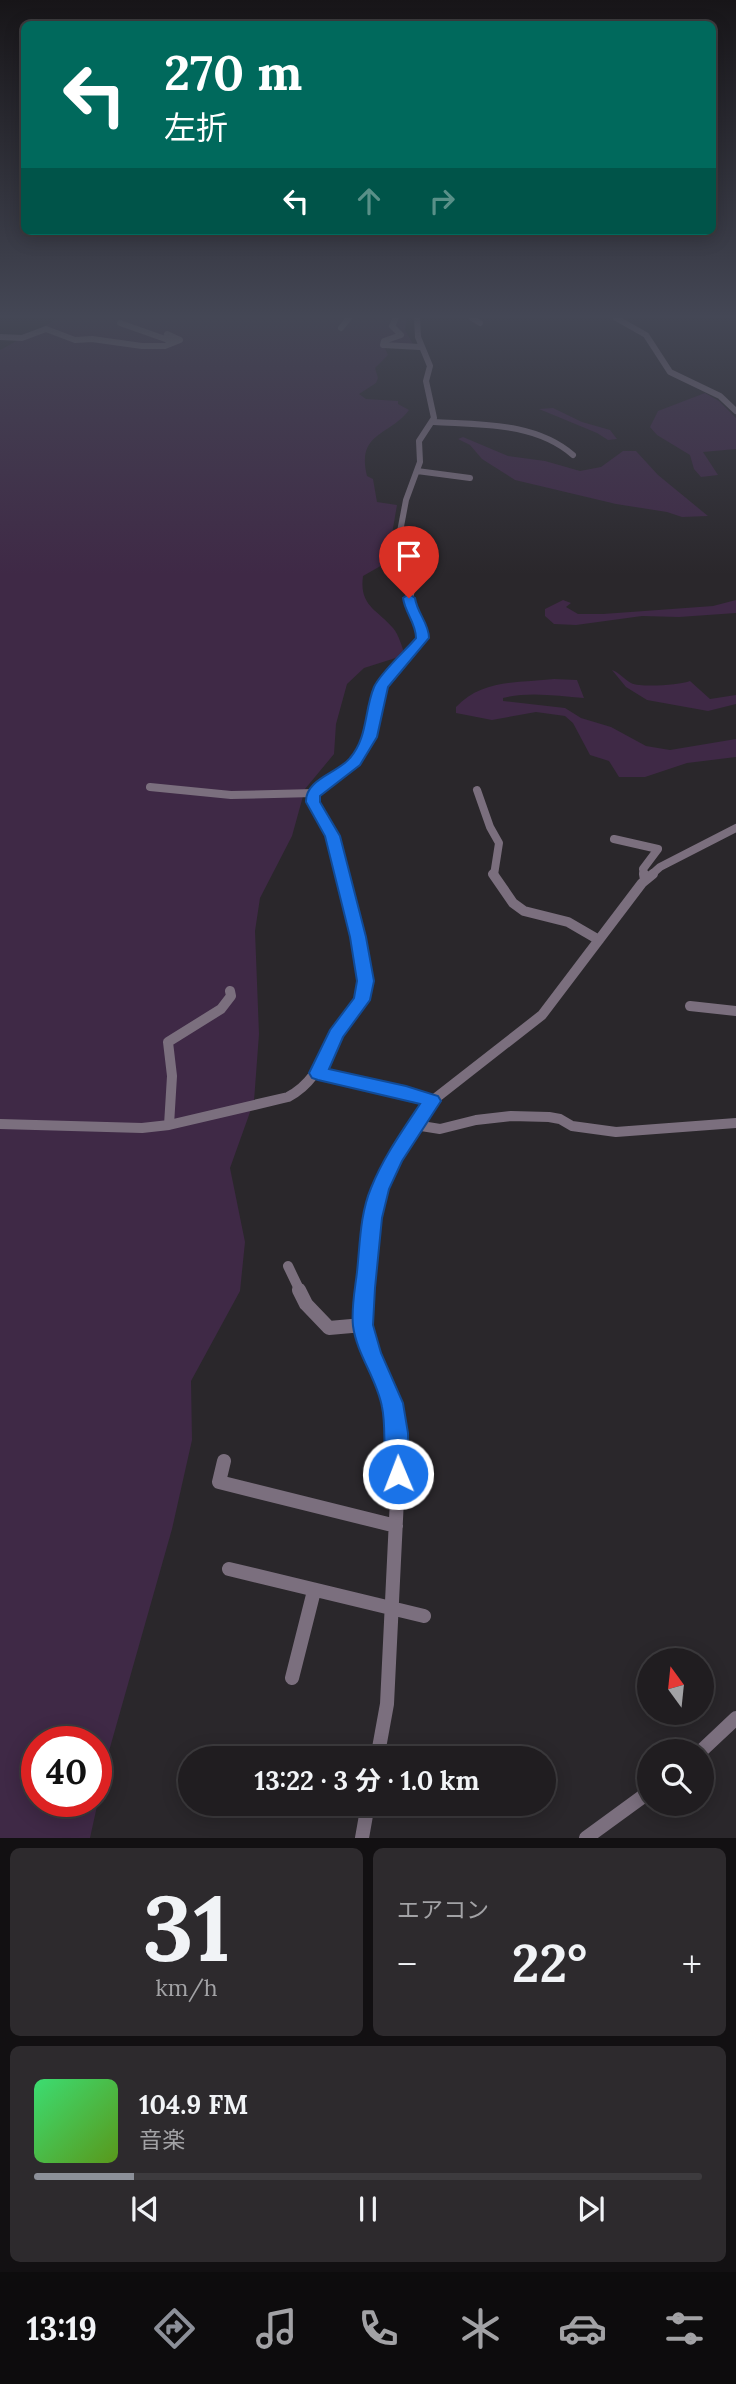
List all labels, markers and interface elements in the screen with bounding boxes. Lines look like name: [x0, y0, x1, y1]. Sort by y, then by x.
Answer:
text: 270 m: [164, 41, 302, 103]
icon: left: [49, 49, 140, 140]
text: 左折: [164, 107, 228, 148]
icon: left: [277, 182, 315, 220]
icon: ahead: [350, 182, 388, 220]
icon: right: [423, 182, 461, 220]
pin: [379, 526, 439, 598]
icon: arrive: [390, 537, 428, 575]
position arrow: [361, 1437, 435, 1511]
north arrow: [637, 1648, 714, 1726]
map controls: [637, 1648, 714, 1816]
speed limit sign: 40: [21, 1726, 112, 1817]
button: search: [637, 1739, 714, 1816]
text: 13:22 · 3 分 · 1.0 km: [255, 1764, 479, 1797]
text: 31: [143, 1869, 230, 1986]
text: エアコン: [397, 1895, 489, 1924]
text: 22°: [512, 1930, 587, 1996]
text: −: [397, 1940, 417, 1988]
text: +: [682, 1940, 702, 1988]
text: km/h: [155, 1973, 218, 2002]
text: 104.9 FM: [139, 2088, 248, 2121]
text: 音楽: [139, 2125, 185, 2154]
icon: previous: [126, 2190, 164, 2228]
icon: pause: [349, 2190, 387, 2228]
icon: next: [572, 2190, 610, 2228]
icon: directions: [150, 2304, 199, 2353]
icon: music: [252, 2304, 301, 2353]
icon: phone: [354, 2304, 403, 2353]
icon: climate: [456, 2304, 505, 2353]
icon: car: [558, 2304, 607, 2353]
icon: filters: [660, 2304, 709, 2353]
text: 13:19: [27, 2308, 97, 2349]

